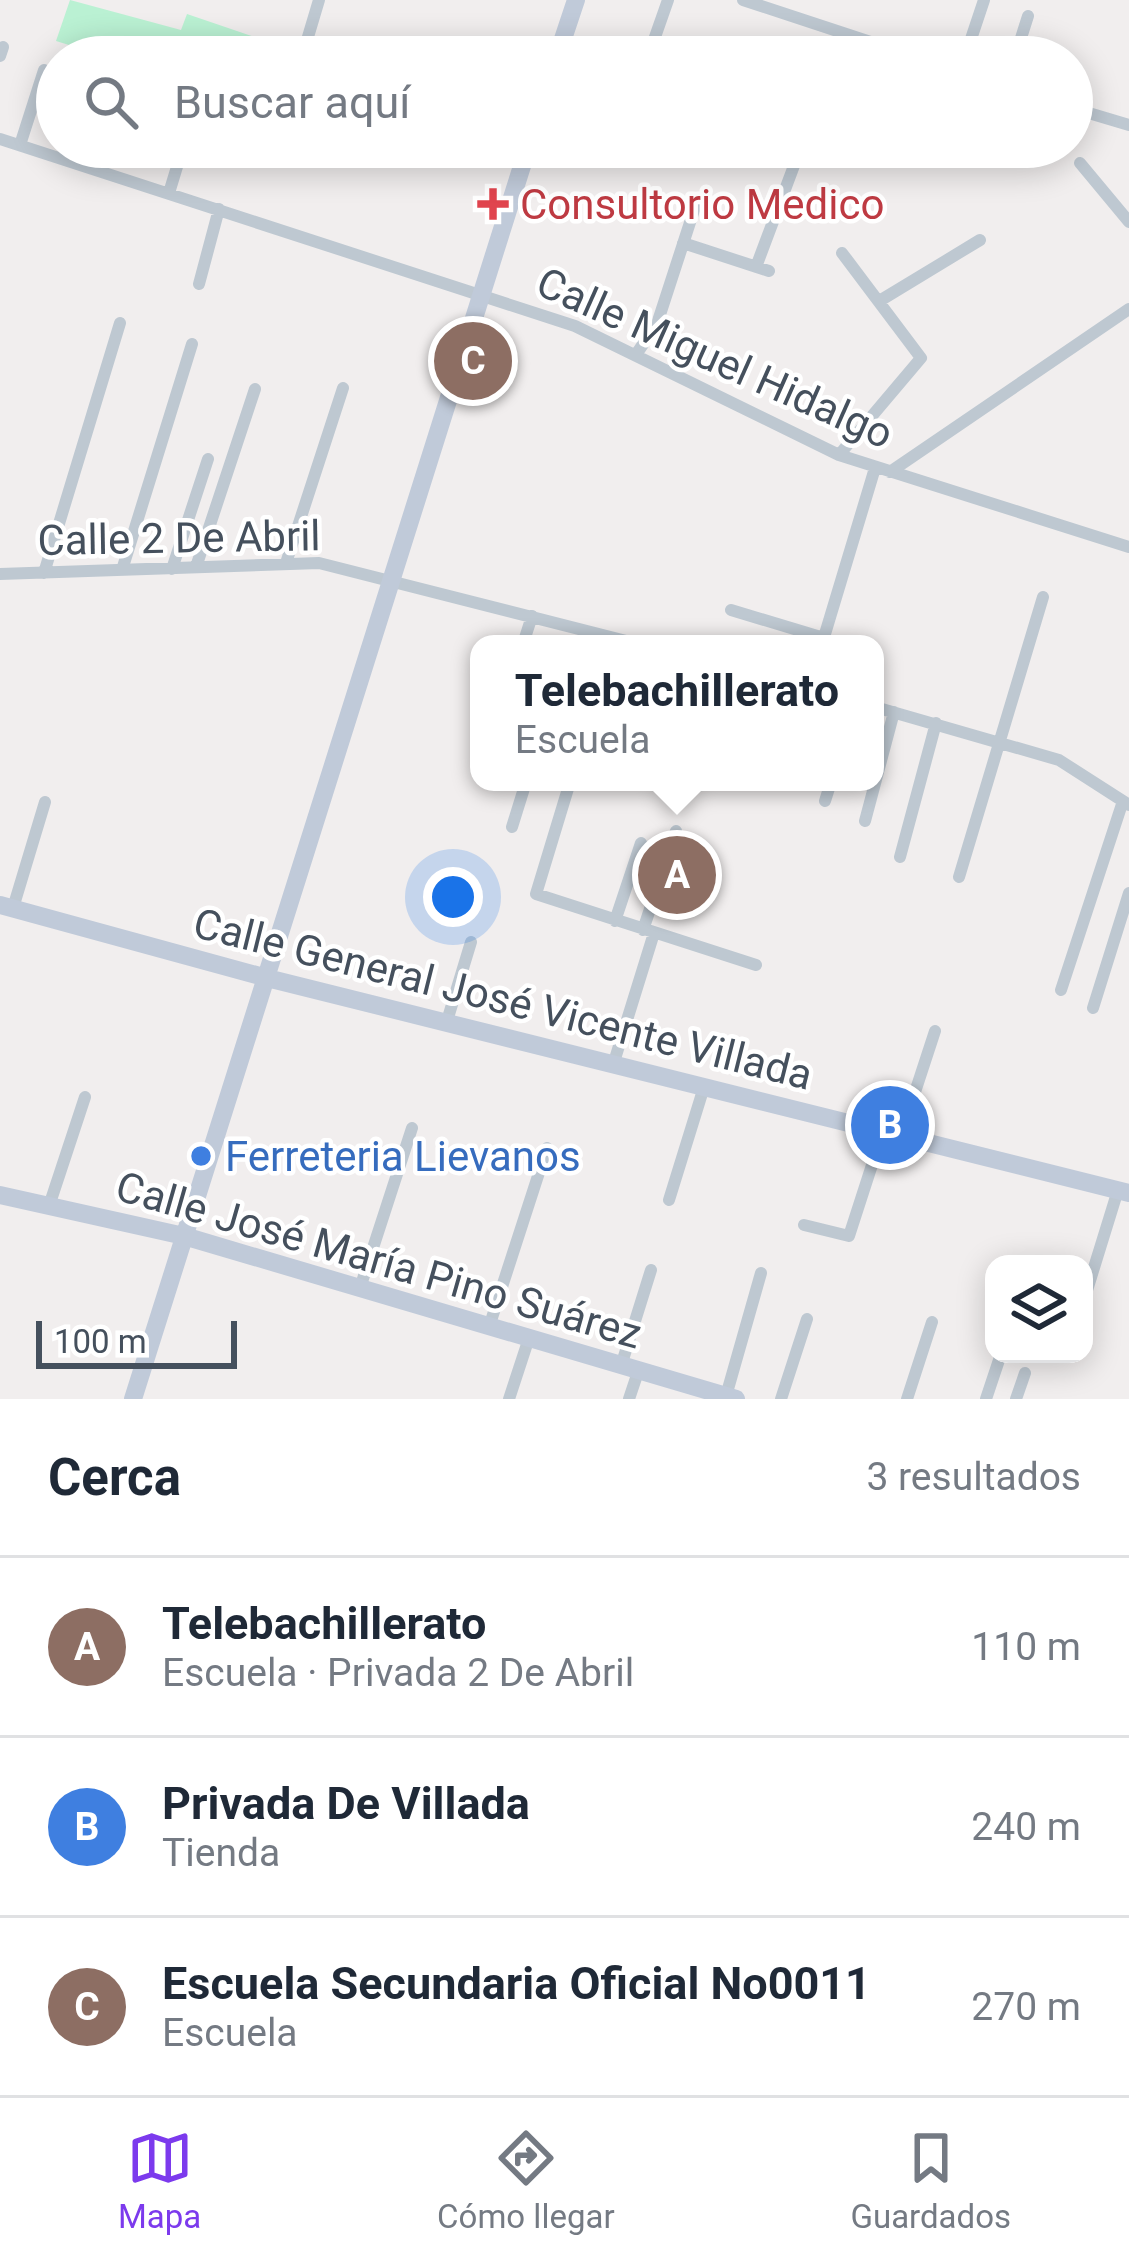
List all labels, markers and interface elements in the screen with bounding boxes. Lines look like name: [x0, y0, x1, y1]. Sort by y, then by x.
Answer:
search box: [36, 36, 1093, 168]
icon: search: [78, 69, 144, 135]
text: Buscar aquí: [174, 76, 411, 129]
place label: Consultorio Medico: [520, 180, 884, 229]
marker: Consultorio Medico: [477, 188, 509, 220]
street label: Calle Miguel Hidalgo: [530, 257, 900, 459]
pin: C: [434, 316, 512, 406]
street label: Calle 2 De Abril: [37, 511, 321, 565]
popup: [470, 635, 884, 791]
text: Telebachillerato: [515, 664, 839, 717]
text: Escuela: [515, 717, 650, 763]
pin: A: [638, 830, 716, 920]
your location: [423, 867, 483, 927]
street label: Calle General José Vicente Villada: [189, 898, 817, 1100]
pin: B: [851, 1080, 929, 1170]
place label: Ferreteria Lievanos: [225, 1132, 581, 1181]
marker: Ferreteria Lievanos: [188, 1143, 214, 1169]
street label: Calle José María Pino Suárez: [111, 1161, 647, 1359]
map controls: [985, 1255, 1093, 1363]
button: layers: [985, 1255, 1093, 1363]
scale bar: [36, 1315, 237, 1368]
text: 100 m: [54, 1322, 147, 1361]
text: Cerca: [48, 1448, 181, 1507]
text: 3 resultados: [866, 1454, 1081, 1500]
text: Telebachillerato: [162, 1597, 486, 1650]
text: A: [74, 1624, 100, 1670]
text: 110 m: [971, 1624, 1081, 1670]
text: Escuela · Privada 2 De Abril: [162, 1650, 634, 1696]
text: Privada De Villada: [162, 1777, 530, 1830]
text: B: [75, 1804, 99, 1850]
text: 240 m: [971, 1804, 1081, 1850]
text: Tienda: [162, 1830, 280, 1876]
text: Escuela Secundaria Oficial No0011: [162, 1957, 871, 2010]
text: C: [74, 1984, 100, 2030]
text: 270 m: [971, 1984, 1081, 2030]
text: Escuela: [162, 2010, 298, 2056]
tab: Mapa: [118, 2125, 201, 2236]
tab: Cómo llegar: [437, 2125, 615, 2236]
tab: Guardados: [850, 2125, 1011, 2236]

